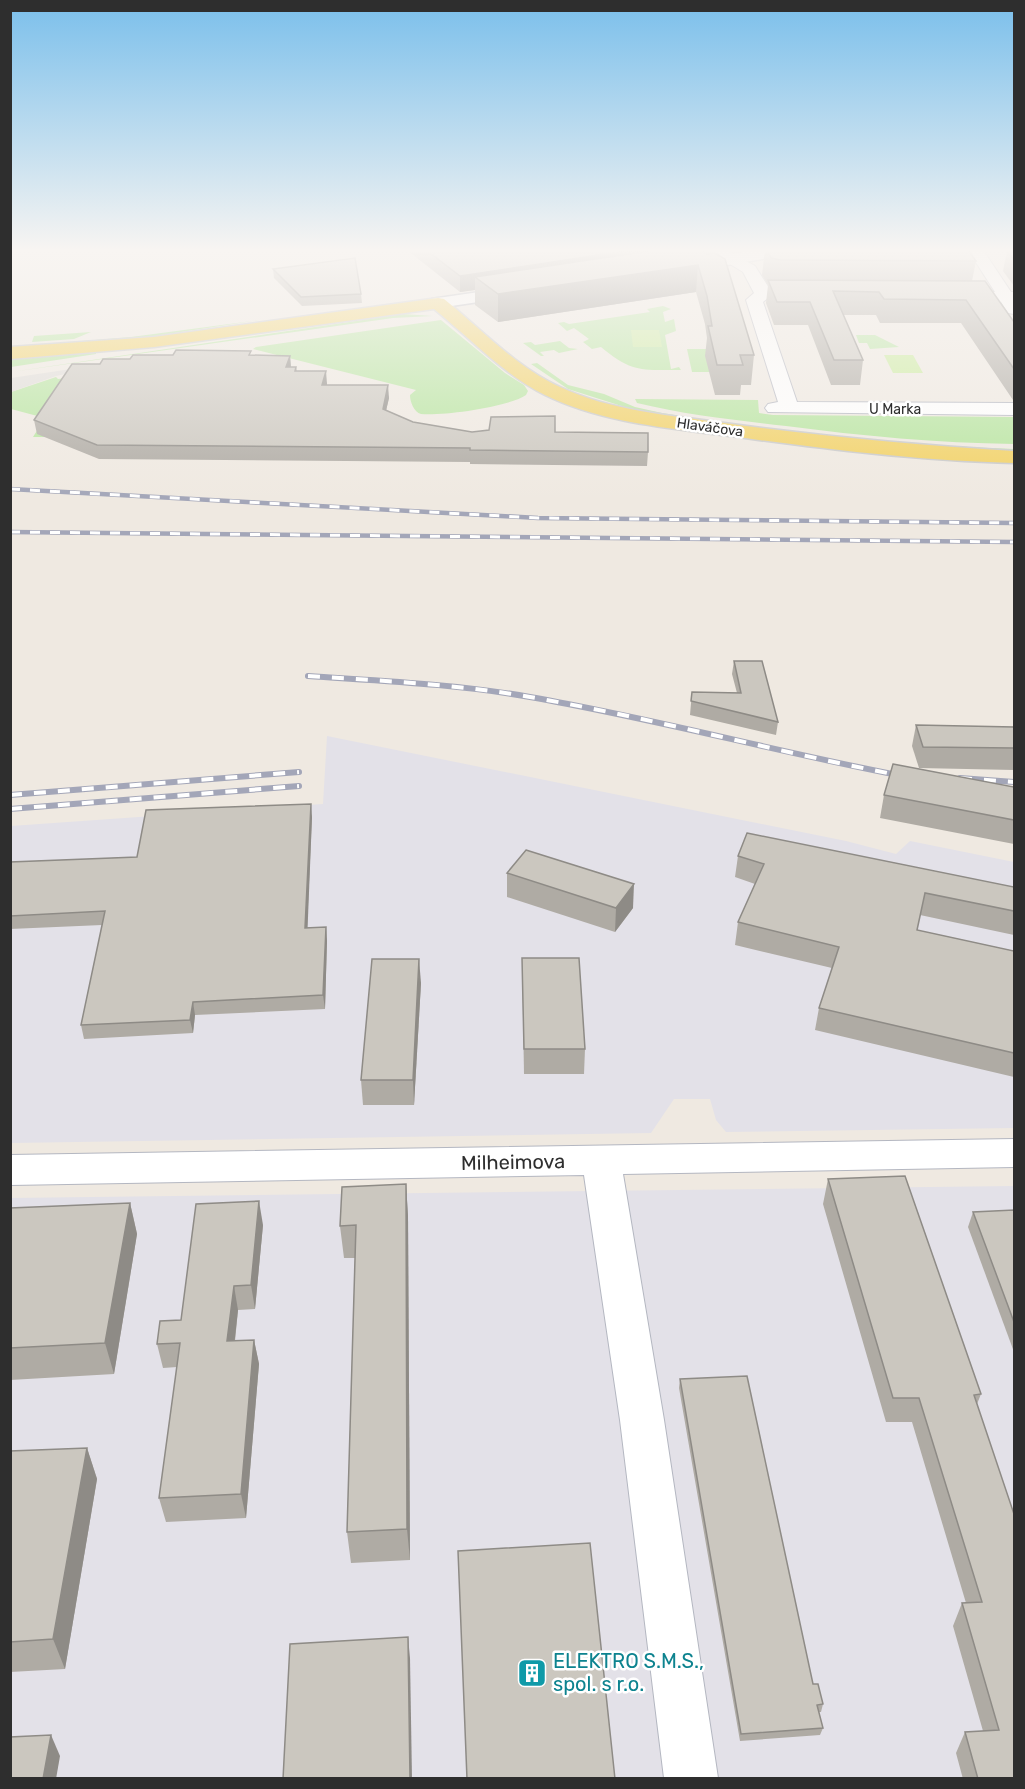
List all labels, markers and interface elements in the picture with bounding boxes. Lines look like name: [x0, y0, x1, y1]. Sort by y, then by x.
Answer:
street label: U Marka: [869, 401, 921, 418]
street label: Hlaváčova: [676, 414, 744, 441]
street label: Milheimova: [461, 1149, 565, 1175]
place label: ELEKTRO S.M.S., spol. s r.o.: [553, 1649, 704, 1696]
building icon: ELEKTRO S.M.S., spol. s r.o.: [516, 1657, 548, 1689]

